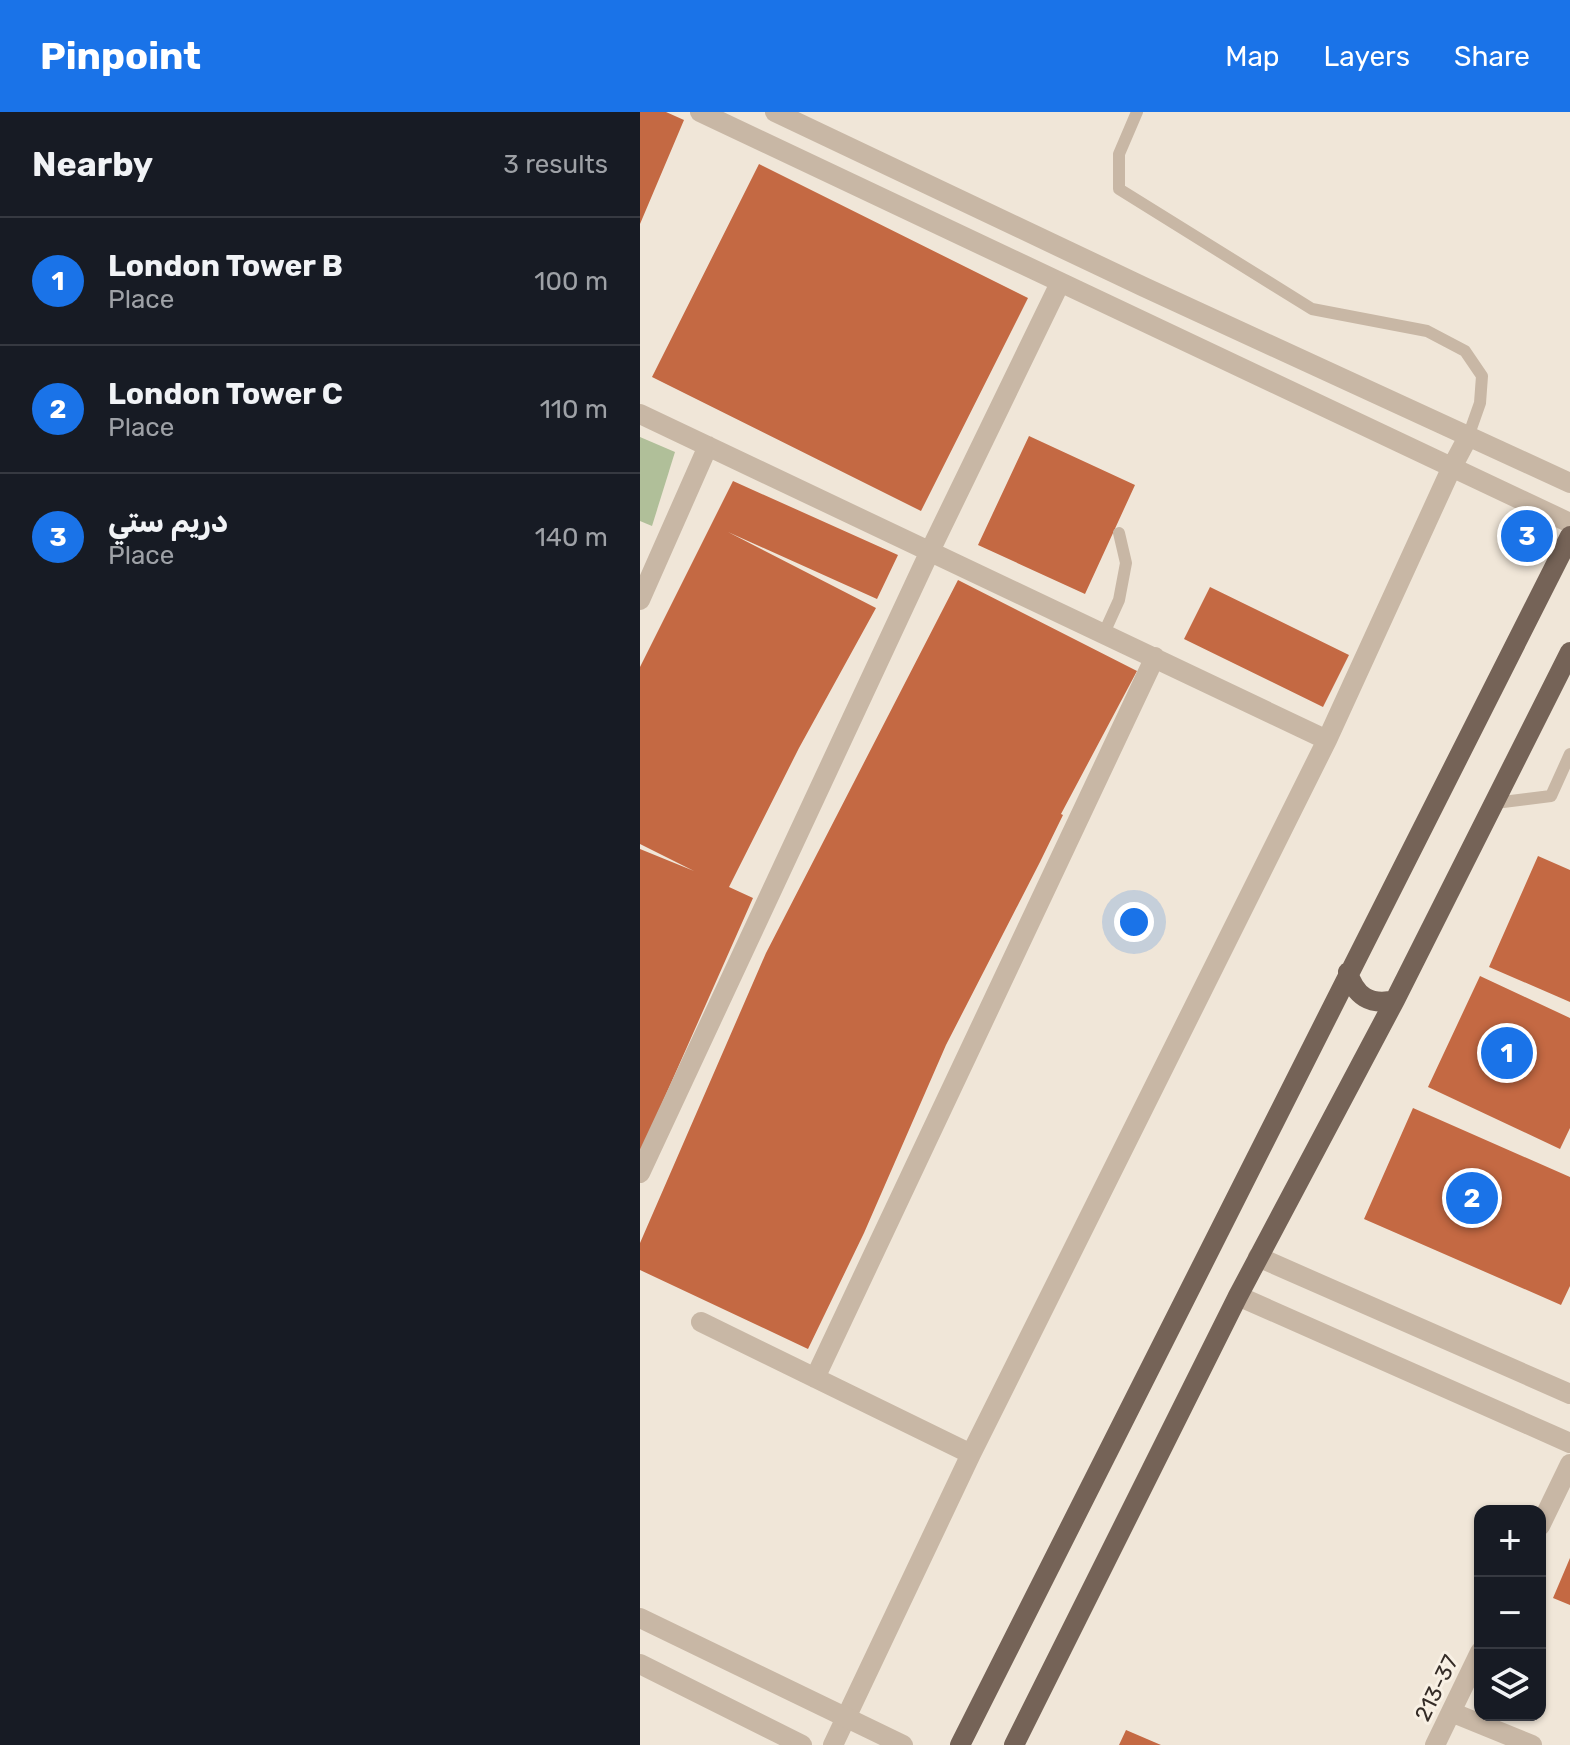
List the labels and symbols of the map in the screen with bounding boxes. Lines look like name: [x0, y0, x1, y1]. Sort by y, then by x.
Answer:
pin: 3: [1501, 506, 1553, 566]
your location: [1114, 902, 1154, 942]
pin: 1: [1481, 1023, 1533, 1083]
pin: 2: [1446, 1168, 1498, 1228]
street label: 213-37: [1409, 1651, 1464, 1726]

